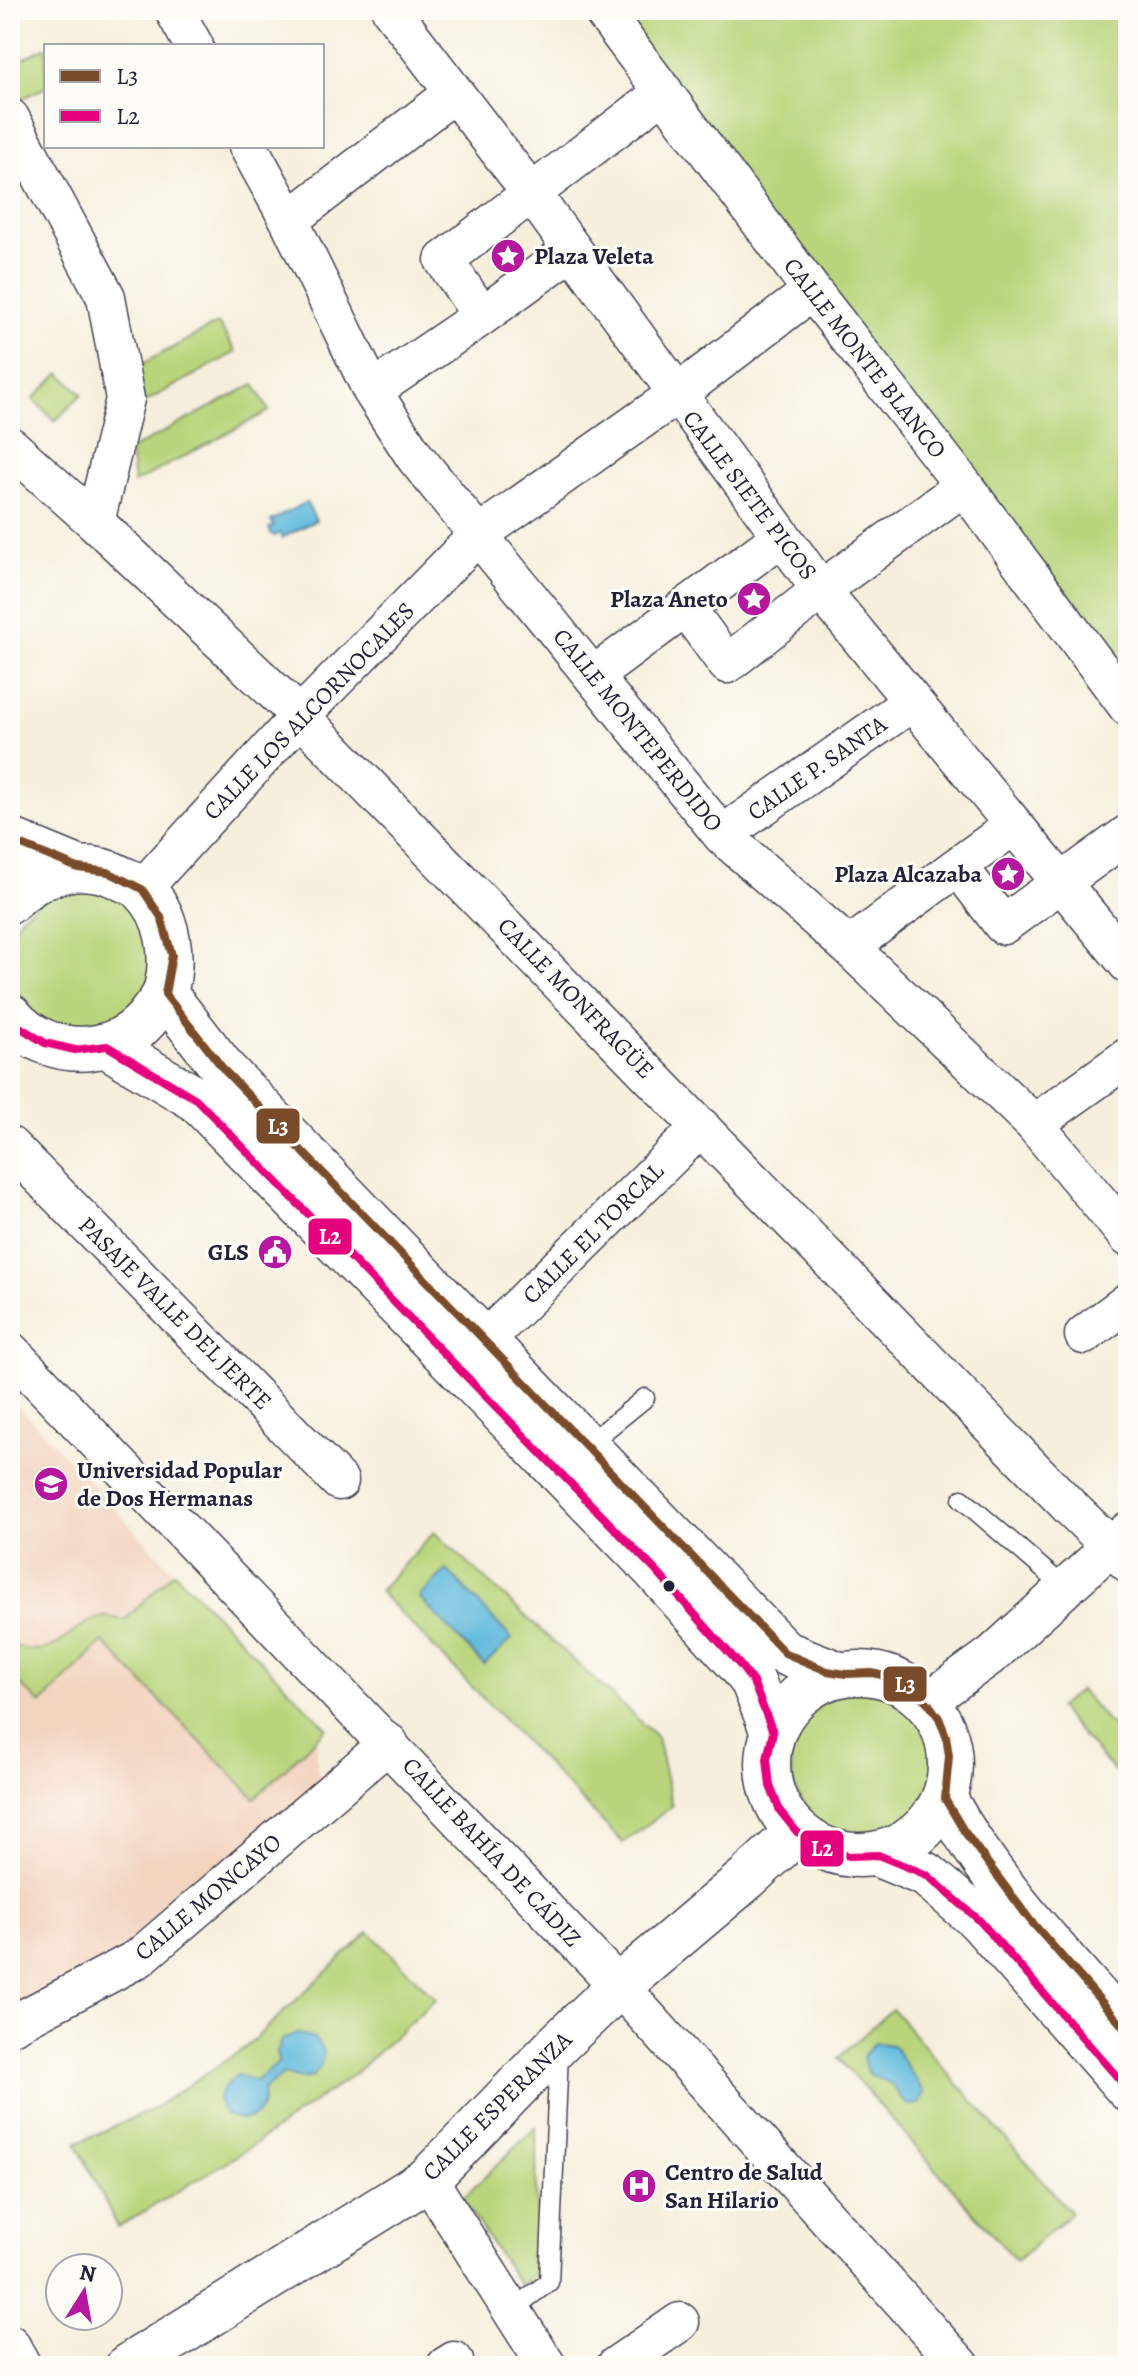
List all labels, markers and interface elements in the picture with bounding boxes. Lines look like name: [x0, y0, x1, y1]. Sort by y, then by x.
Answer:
legend: [44, 44, 324, 148]
text: L3: [116, 60, 138, 92]
text: L2: [116, 100, 140, 132]
place icon: Plaza Veleta: [489, 237, 527, 275]
place label: Plaza Veleta: [534, 240, 654, 272]
street label: CALLE MONTE BLANCO: [776, 251, 954, 465]
street label: CALLE SIETE PICOS: [676, 404, 824, 586]
place icon: Plaza Aneto: [735, 580, 773, 618]
place label: Plaza Aneto: [610, 583, 728, 615]
street label: CALLE LOS ALCORNOCALES: [196, 595, 422, 827]
street label: CALLE MONTEPERDIDO: [546, 622, 730, 838]
street label: CALLE P. SANTA: [741, 708, 894, 828]
place icon: Plaza Alcazaba: [989, 855, 1027, 893]
place label: Plaza Alcazaba: [834, 858, 982, 890]
street label: CALLE MONFRAGÜE: [491, 910, 661, 1086]
line badge: L3: [255, 1107, 301, 1145]
text: L3: [267, 1112, 289, 1142]
street label: CALLE EL TORCAL: [515, 1155, 671, 1311]
street label: PASAJE VALLE DEL JERTE: [71, 1209, 279, 1417]
line badge: L2: [307, 1217, 353, 1256]
text: L2: [319, 1222, 342, 1252]
public building icon: GLS: [256, 1233, 294, 1271]
place label: GLS: [208, 1236, 249, 1268]
place label: Universidad Popular de Dos Hermanas: [77, 1454, 282, 1514]
school or university icon: Universidad Popular de Dos Hermanas: [32, 1465, 70, 1503]
unlabelled marker: [661, 1578, 677, 1594]
line badge: L3: [882, 1665, 928, 1703]
text: L3: [894, 1670, 916, 1700]
street label: CALLE BAHÍA DE CÁDIZ: [395, 1750, 589, 1954]
street label: CALLE MONCAYO: [128, 1826, 288, 1968]
line badge: L2: [799, 1829, 845, 1868]
text: L2: [811, 1834, 834, 1864]
street label: CALLE ESPERANZA: [415, 2024, 579, 2188]
place label: Centro de Salud San Hilario: [665, 2156, 823, 2216]
hospital icon: Centro de Salud San Hilario: [620, 2167, 658, 2205]
north arrow: [44, 2252, 124, 2332]
text: N: [77, 2257, 98, 2290]

